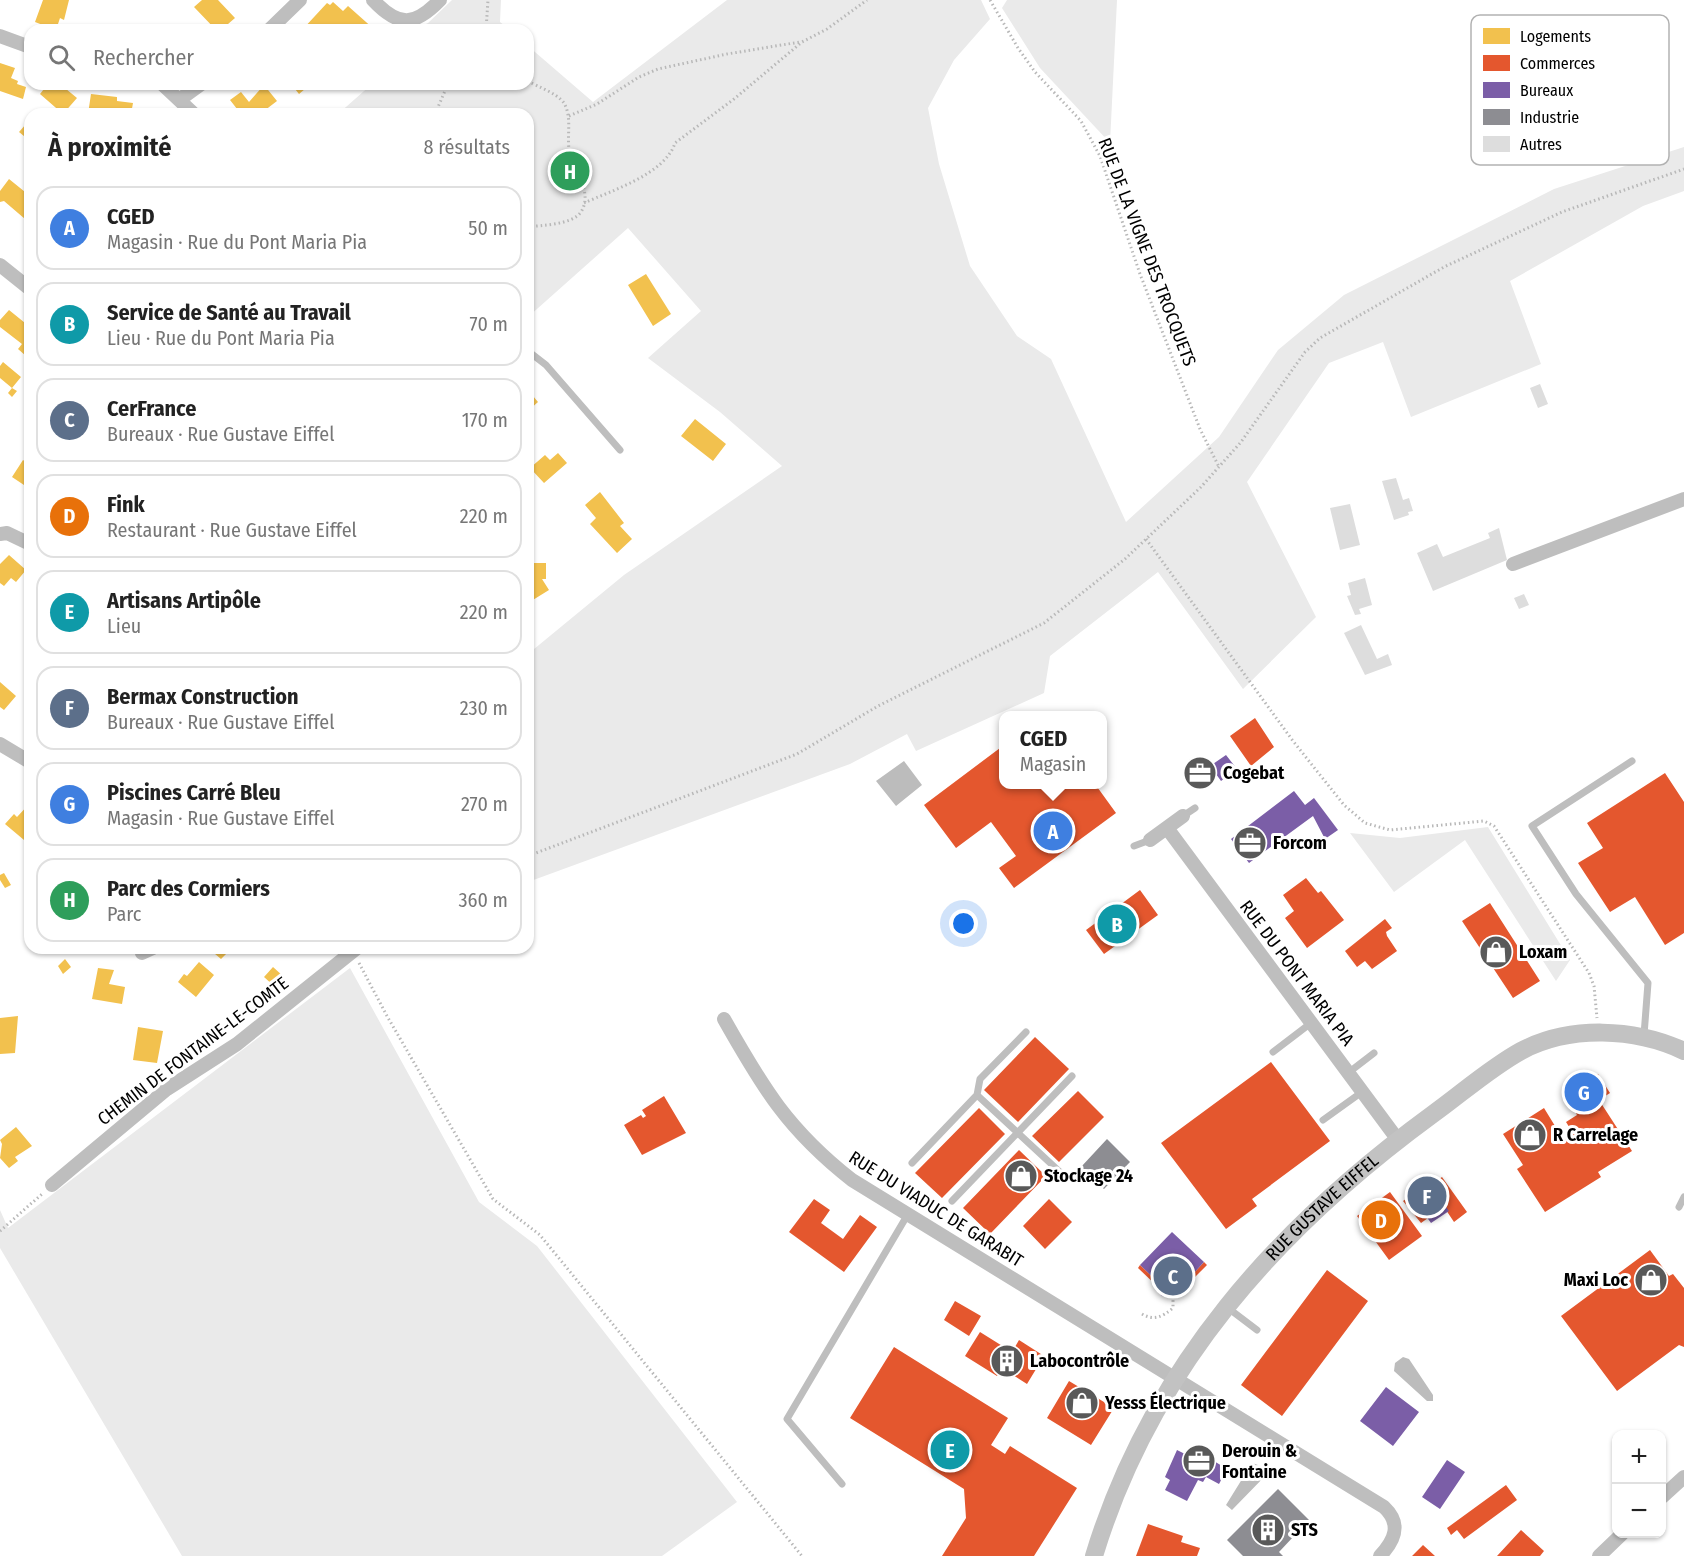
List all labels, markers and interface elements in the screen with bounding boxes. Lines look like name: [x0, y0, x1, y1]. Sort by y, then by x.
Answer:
legend: [1471, 15, 1669, 165]
search box: [24, 24, 534, 90]
text: Logements: [1520, 27, 1591, 46]
icon: search: [45, 41, 78, 74]
text: Rechercher: [93, 44, 194, 71]
text: Commerces: [1520, 54, 1595, 73]
text: Bureaux: [1520, 81, 1573, 100]
text: Industrie: [1520, 108, 1579, 127]
text: À proximité: [48, 132, 171, 163]
text: 8 résultats: [423, 135, 510, 159]
street label: RUE DE LA VIGNE DES TROCQUETS: [1093, 135, 1201, 369]
text: Autres: [1520, 135, 1562, 154]
pin: H: [550, 148, 590, 194]
text: CGED: [107, 203, 155, 230]
text: A: [64, 216, 75, 240]
text: 50 m: [468, 216, 508, 240]
text: Magasin · Rue du Pont Maria Pia: [107, 230, 367, 254]
text: Service de Santé au Travail: [107, 299, 351, 326]
text: B: [64, 312, 75, 336]
text: 70 m: [470, 312, 508, 336]
text: Lieu · Rue du Pont Maria Pia: [107, 326, 335, 350]
text: CerFrance: [107, 395, 196, 422]
text: C: [64, 408, 75, 432]
text: 170 m: [462, 408, 508, 432]
text: Bureaux · Rue Gustave Eiffel: [107, 422, 335, 446]
text: Fink: [107, 491, 145, 518]
text: D: [64, 504, 75, 528]
text: 220 m: [460, 504, 508, 528]
text: Restaurant · Rue Gustave Eiffel: [107, 518, 357, 542]
text: Artisans Artipôle: [107, 587, 261, 614]
text: E: [65, 600, 74, 624]
text: 220 m: [460, 600, 508, 624]
text: Lieu: [107, 614, 141, 638]
text: Bermax Construction: [107, 683, 299, 710]
text: F: [65, 696, 74, 720]
text: 230 m: [460, 696, 508, 720]
text: Bureaux · Rue Gustave Eiffel: [107, 710, 335, 734]
popup: [999, 711, 1107, 789]
text: CGED: [1020, 725, 1067, 752]
text: Magasin: [1020, 752, 1086, 776]
office icon: Cogebat: [1182, 755, 1218, 791]
place label: Cogebat: [1223, 762, 1285, 784]
text: Piscines Carré Bleu: [107, 779, 281, 806]
text: G: [64, 792, 75, 816]
text: 270 m: [461, 792, 508, 816]
text: Magasin · Rue Gustave Eiffel: [107, 806, 335, 830]
pin: A: [1034, 808, 1072, 854]
office icon: Forcom: [1232, 825, 1268, 861]
place label: Forcom: [1273, 832, 1327, 854]
text: Parc des Cormiers: [107, 875, 270, 902]
text: H: [63, 888, 76, 912]
text: 360 m: [459, 888, 508, 912]
street label: RUE DU PONT MARIA PIA: [1235, 896, 1359, 1051]
text: Parc: [107, 902, 141, 926]
pin: B: [1098, 902, 1136, 946]
your location: [949, 909, 978, 938]
shop icon: Loxam: [1478, 934, 1514, 970]
place label: Loxam: [1519, 941, 1567, 963]
street label: CHEMIN DE FONTAINE-LE-COMTE: [93, 972, 293, 1130]
pin: G: [1564, 1070, 1604, 1114]
shop icon: R Carrelage: [1512, 1117, 1548, 1153]
place label: R Carrelage: [1553, 1124, 1638, 1146]
street label: RUE DU VIADUC DE GARABIT: [845, 1146, 1028, 1272]
street label: RUE GUSTAVE EIFFEL: [1261, 1150, 1383, 1265]
shop icon: Stockage 24: [1003, 1158, 1039, 1194]
place label: Stockage 24: [1044, 1165, 1133, 1187]
pin: F: [1408, 1174, 1446, 1218]
pin: D: [1362, 1198, 1400, 1242]
pin: C: [1154, 1254, 1192, 1298]
shop icon: Maxi Loc: [1633, 1262, 1669, 1298]
place label: Maxi Loc: [1564, 1269, 1628, 1291]
building icon: Labocontrôle: [989, 1343, 1025, 1379]
place label: Labocontrôle: [1030, 1350, 1129, 1372]
shop icon: Yesss Électrique: [1064, 1385, 1100, 1421]
place label: Yesss Électrique: [1104, 1391, 1226, 1414]
pin: E: [930, 1428, 970, 1472]
map controls: [1612, 1430, 1666, 1538]
button: +: [1612, 1430, 1666, 1484]
place label: Derouin & Fontaine: [1222, 1440, 1298, 1483]
office icon: Derouin & Fontaine: [1181, 1443, 1217, 1479]
button: −: [1612, 1484, 1666, 1538]
building icon: STS: [1250, 1512, 1286, 1548]
place label: STS: [1291, 1519, 1318, 1541]

